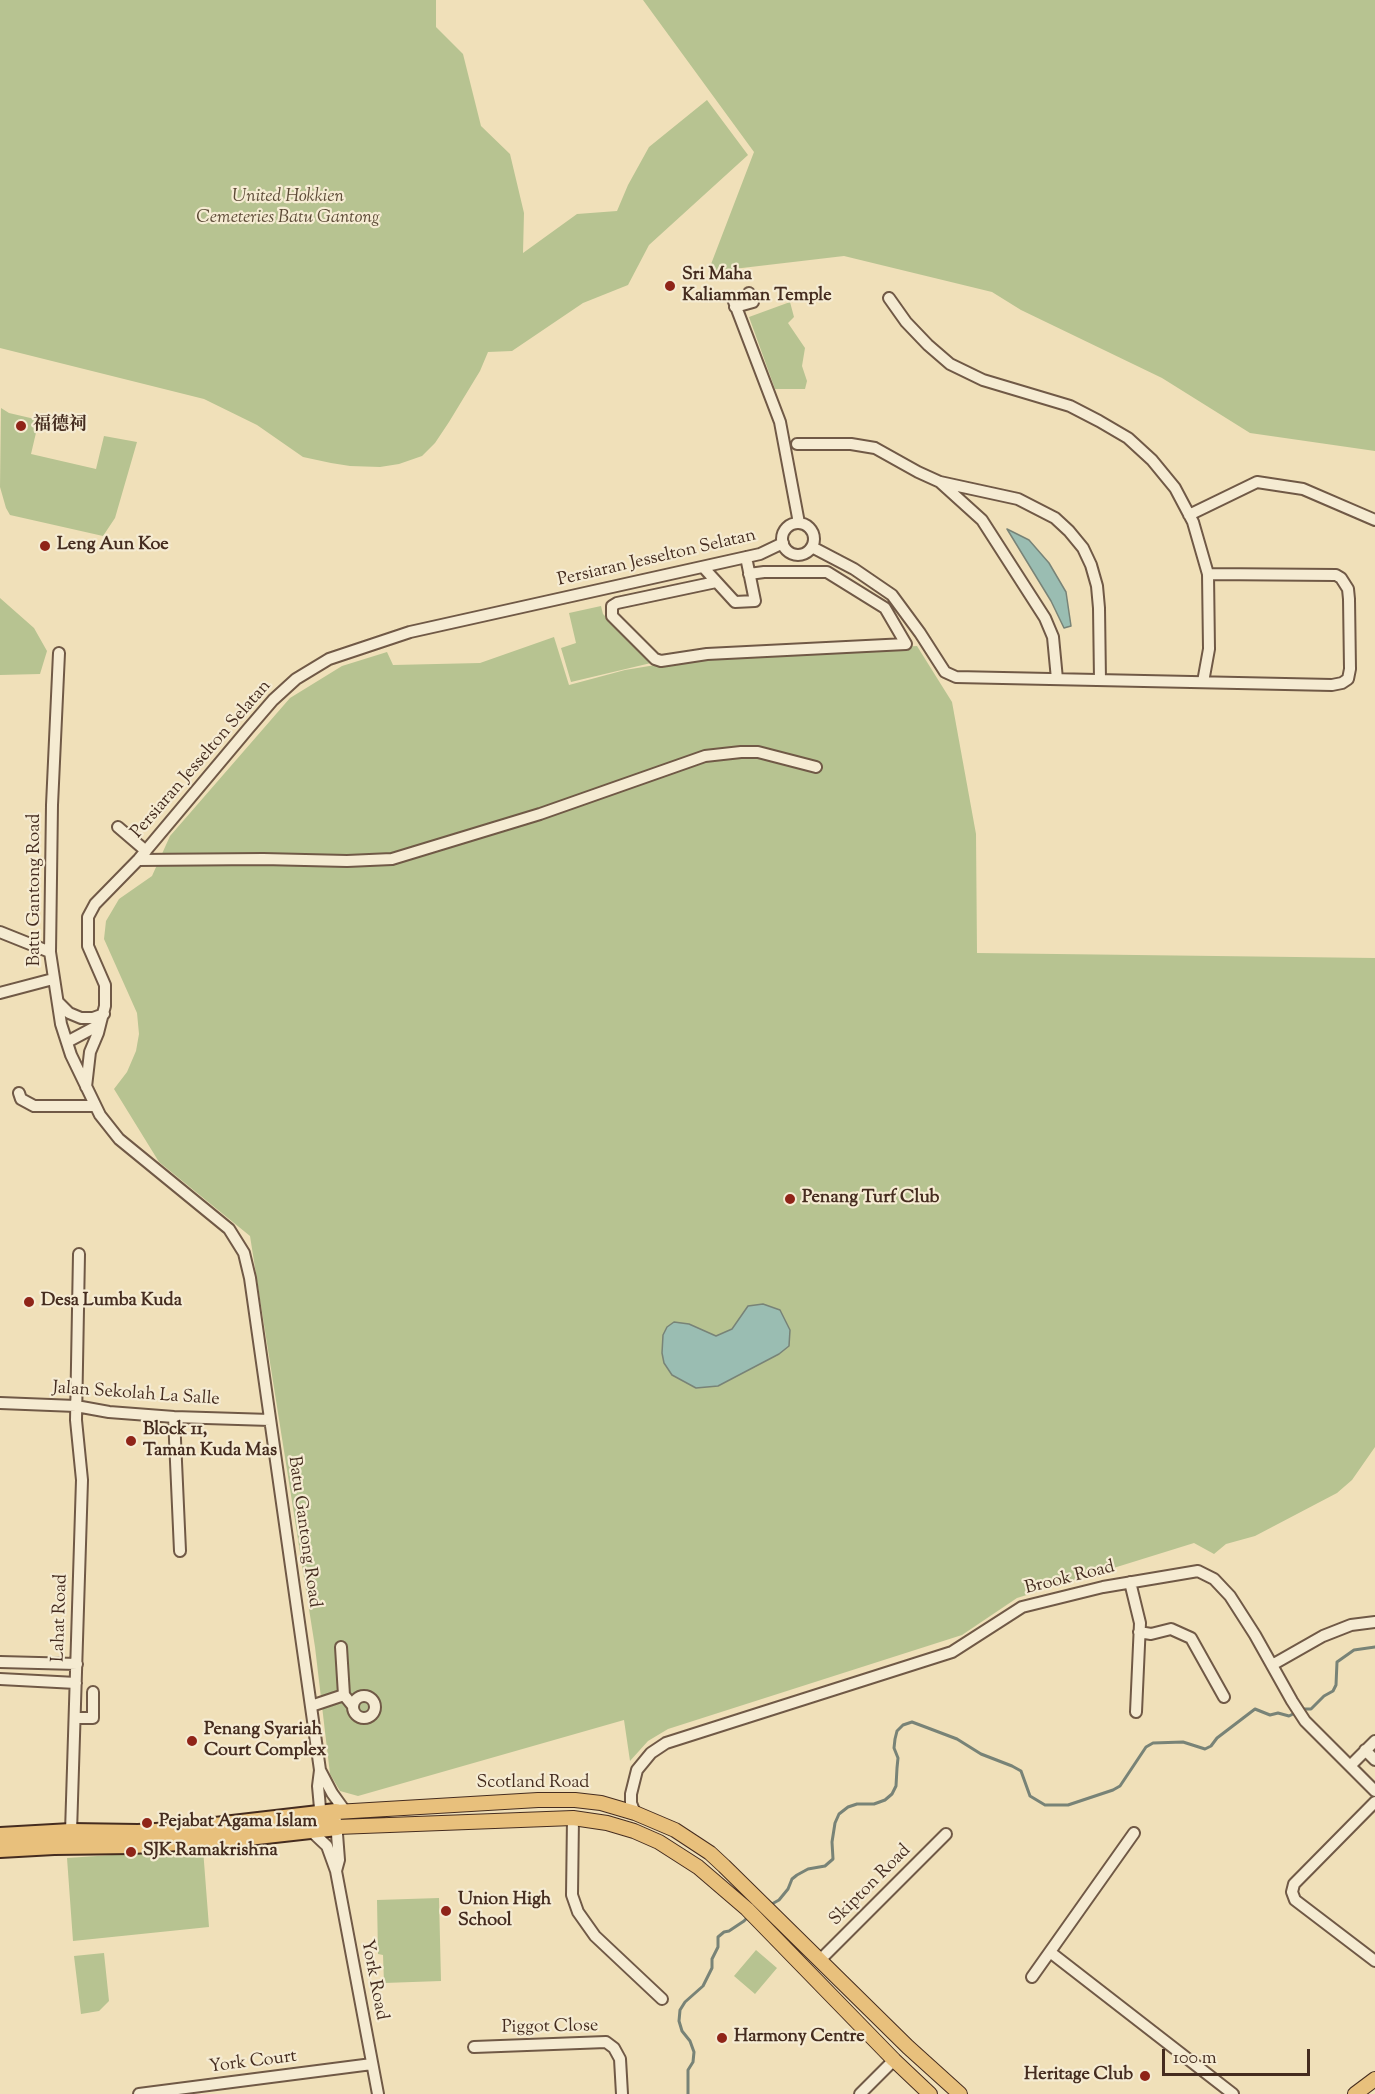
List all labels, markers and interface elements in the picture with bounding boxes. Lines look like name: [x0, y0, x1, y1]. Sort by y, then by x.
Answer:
park label: United Hokkien Cemeteries Batu Gantong: [196, 187, 380, 230]
place label: Sri Maha Kaliamman Temple: [682, 265, 832, 308]
marker: Sri Maha Kaliamman Temple: [663, 279, 677, 293]
place label: 福德祠: [33, 415, 87, 437]
marker: 福德祠: [14, 419, 28, 433]
street label: Persiaran Jesselton Selatan: [556, 526, 758, 592]
place label: Leng Aun Koe: [57, 535, 169, 557]
marker: Leng Aun Koe: [38, 539, 52, 553]
street label: Persiaran Jesselton Selatan: [127, 676, 277, 844]
street label: Batu Gantong Road: [25, 814, 47, 966]
place label: Penang Turf Club: [802, 1188, 939, 1210]
marker: Penang Turf Club: [783, 1192, 797, 1206]
place label: Desa Lumba Kuda: [41, 1291, 182, 1313]
marker: Desa Lumba Kuda: [22, 1295, 36, 1309]
street label: Jalan Sekolah La Salle: [52, 1378, 220, 1412]
place label: Block 11, Taman Kuda Mas: [143, 1420, 277, 1462]
marker: Block 11, Taman Kuda Mas: [124, 1434, 138, 1448]
street label: Batu Gantong Road: [282, 1455, 324, 1609]
street label: Brook Road: [1023, 1557, 1117, 1601]
street label: Lahat Road: [49, 1574, 73, 1662]
place label: Penang Syariah Court Complex: [204, 1720, 326, 1762]
marker: Penang Syariah Court Complex: [185, 1734, 199, 1748]
street label: Scotland Road: [476, 1773, 590, 1795]
place label: Pejabat Agama Islam: [159, 1812, 317, 1834]
marker: Pejabat Agama Islam: [140, 1816, 154, 1830]
place label: SJK Ramakrishna: [143, 1841, 278, 1863]
street label: Skipton Road: [826, 1841, 916, 1931]
marker: SJK Ramakrishna: [124, 1845, 138, 1859]
place label: Union High School: [458, 1890, 551, 1932]
marker: Union High School: [439, 1904, 453, 1918]
street label: York Road: [355, 1938, 391, 2022]
street label: Piggot Close: [501, 2016, 599, 2040]
place label: Harmony Centre: [734, 2027, 865, 2049]
marker: Harmony Centre: [715, 2031, 729, 2045]
scale bar: [1165, 2037, 1314, 2075]
text: 100 m: [1173, 2046, 1217, 2072]
street label: York Court: [208, 2047, 298, 2079]
place label: Heritage Club: [1024, 2065, 1133, 2087]
marker: Heritage Club: [1138, 2069, 1152, 2083]

